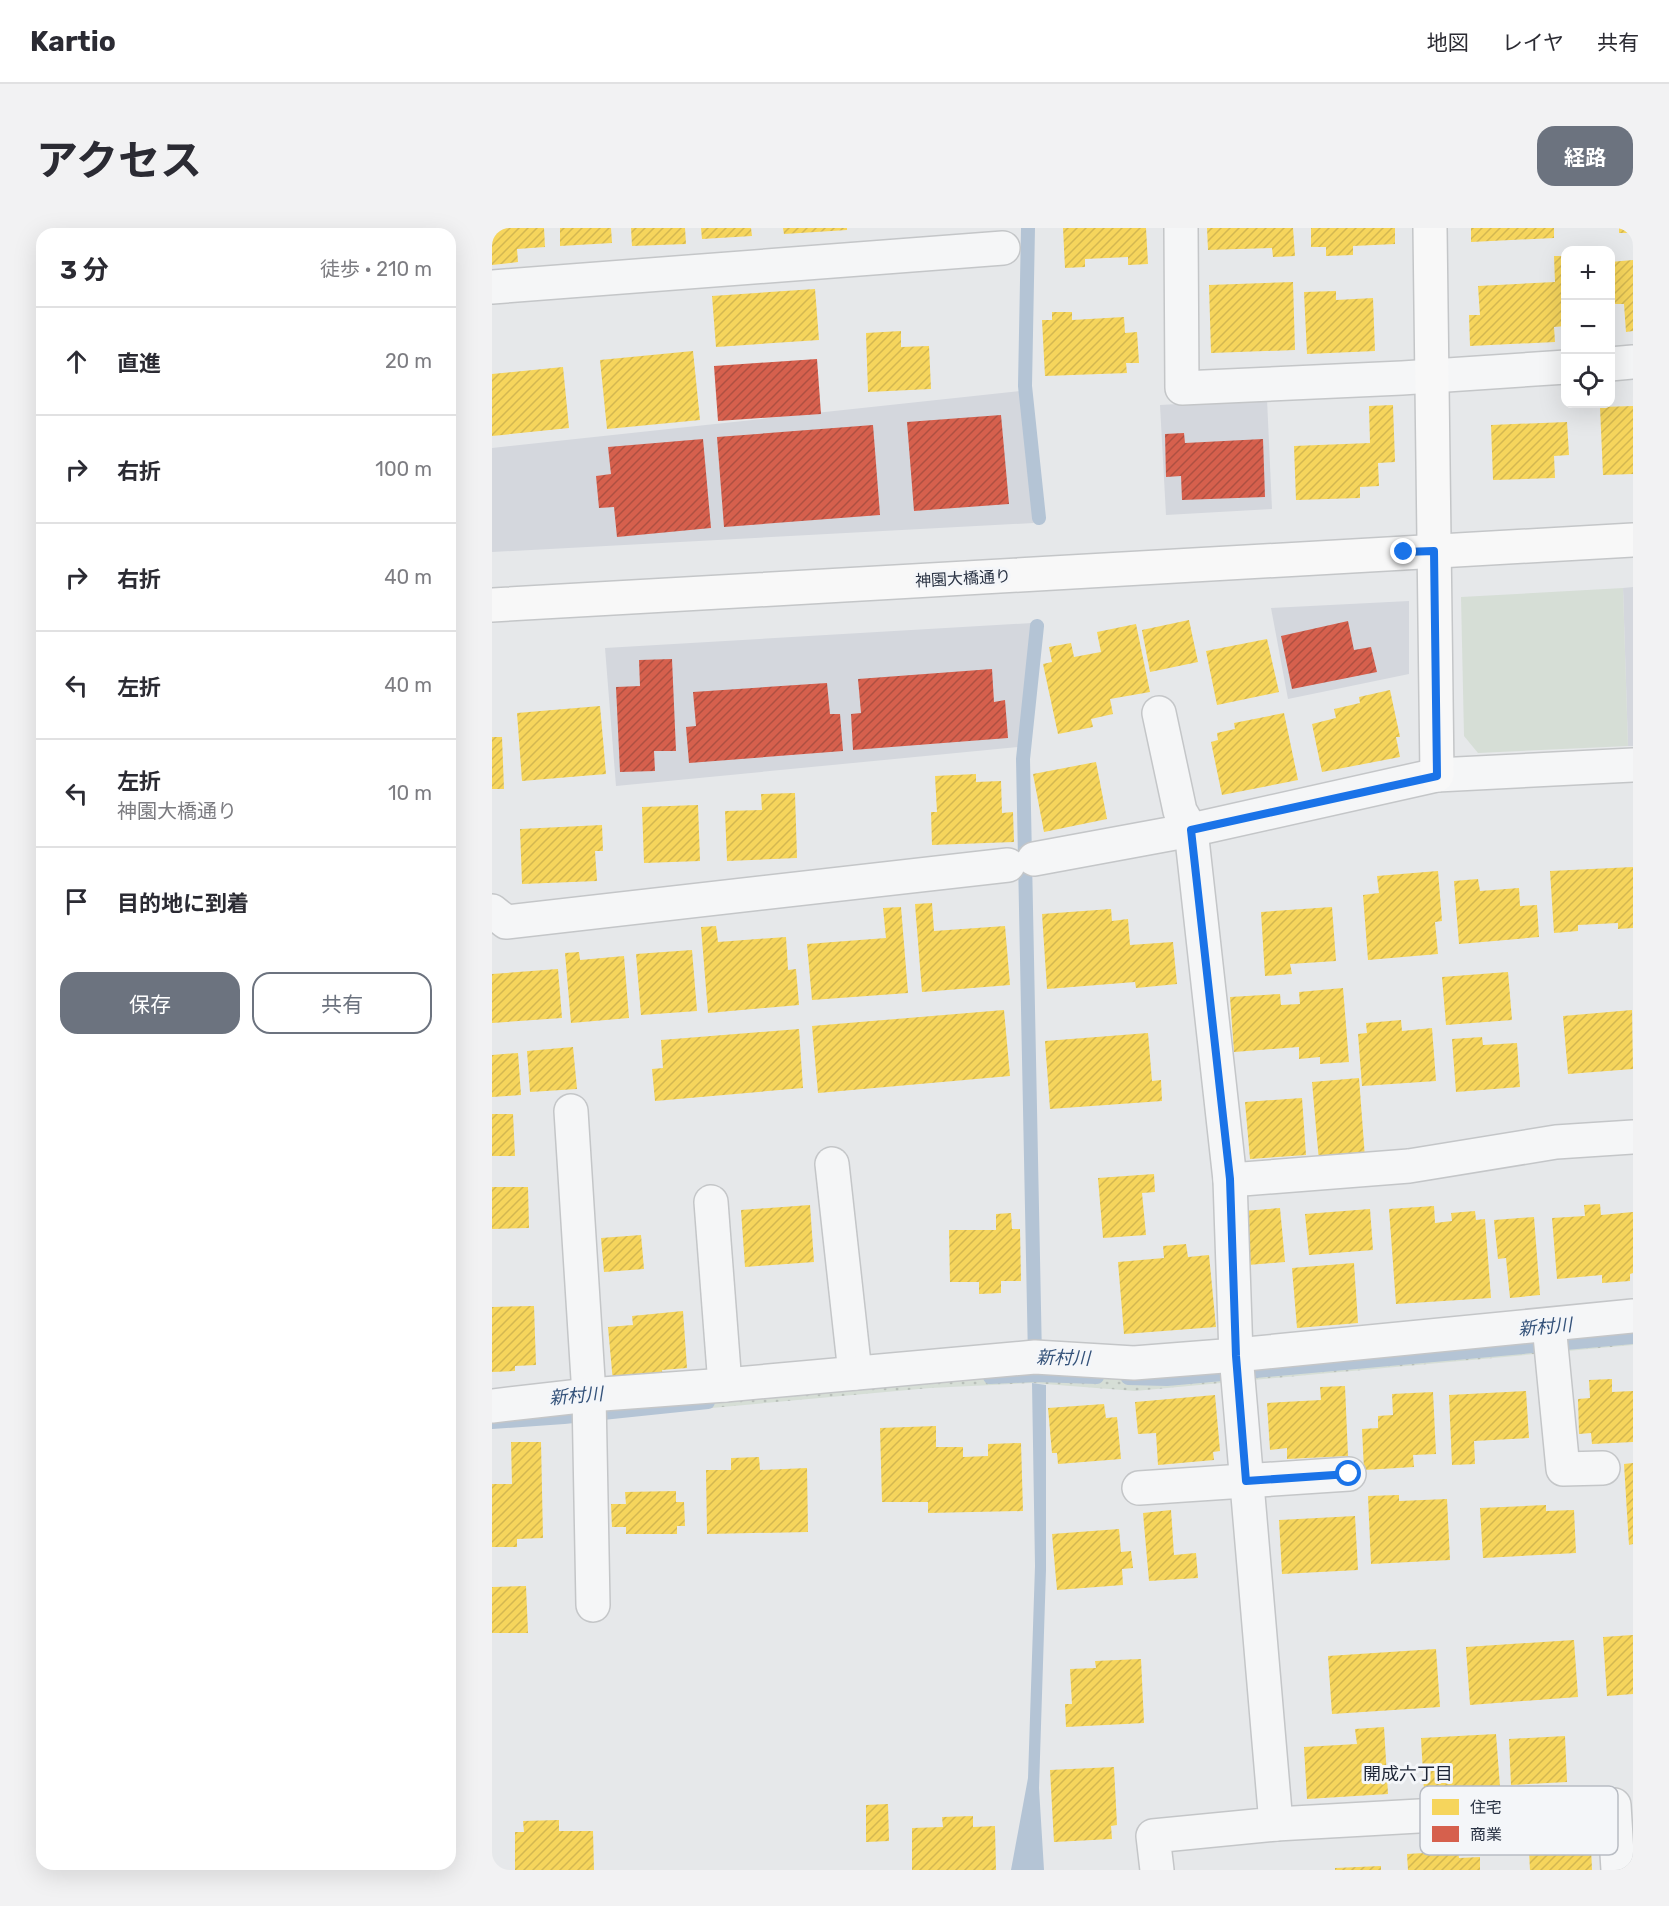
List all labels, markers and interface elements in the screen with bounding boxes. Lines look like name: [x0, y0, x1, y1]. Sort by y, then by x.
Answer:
text: Kartio: [30, 25, 116, 58]
text: 地図: [1427, 30, 1469, 55]
text: レイヤ: [1502, 30, 1564, 55]
text: 共有: [1597, 30, 1639, 55]
button: 経路: [1537, 126, 1633, 186]
text: アクセス: [36, 136, 202, 186]
map controls: [1561, 246, 1615, 408]
button: +: [1561, 246, 1615, 300]
text: 3 分: [60, 255, 109, 286]
text: 徒歩 · 210 m: [320, 257, 432, 281]
button: −: [1561, 300, 1615, 354]
icon: ahead: [60, 345, 93, 378]
text: 20 m: [385, 349, 432, 373]
text: 直進: [117, 350, 161, 377]
button: locate: [1561, 354, 1615, 408]
icon: right: [60, 453, 93, 486]
text: 100 m: [375, 457, 432, 481]
text: 右折: [117, 458, 161, 485]
route end: [1390, 538, 1416, 564]
icon: right: [60, 561, 93, 594]
text: 40 m: [384, 565, 432, 589]
text: 右折: [117, 566, 161, 593]
street label: 神園大橋通り: [915, 566, 1011, 590]
icon: left: [60, 669, 93, 702]
text: 40 m: [384, 673, 432, 697]
text: 左折: [117, 674, 161, 701]
text: 左折: [117, 768, 161, 795]
icon: left: [60, 777, 93, 810]
text: 10 m: [388, 781, 432, 805]
text: 神園大橋通り: [117, 799, 237, 823]
icon: arrive: [60, 885, 93, 918]
text: 目的地に到着: [117, 890, 249, 917]
button: 保存: [60, 972, 240, 1034]
button: 共有: [252, 972, 432, 1034]
water label: 新村川: [1517, 1314, 1575, 1340]
water label: 新村川: [1036, 1347, 1092, 1370]
water label: 新村川: [548, 1383, 606, 1409]
route start: [1335, 1460, 1361, 1486]
district label: 開成六丁目: [1363, 1763, 1453, 1785]
legend: [1420, 1786, 1618, 1855]
text: 住宅: [1470, 1798, 1502, 1817]
text: 商業: [1470, 1825, 1502, 1844]

